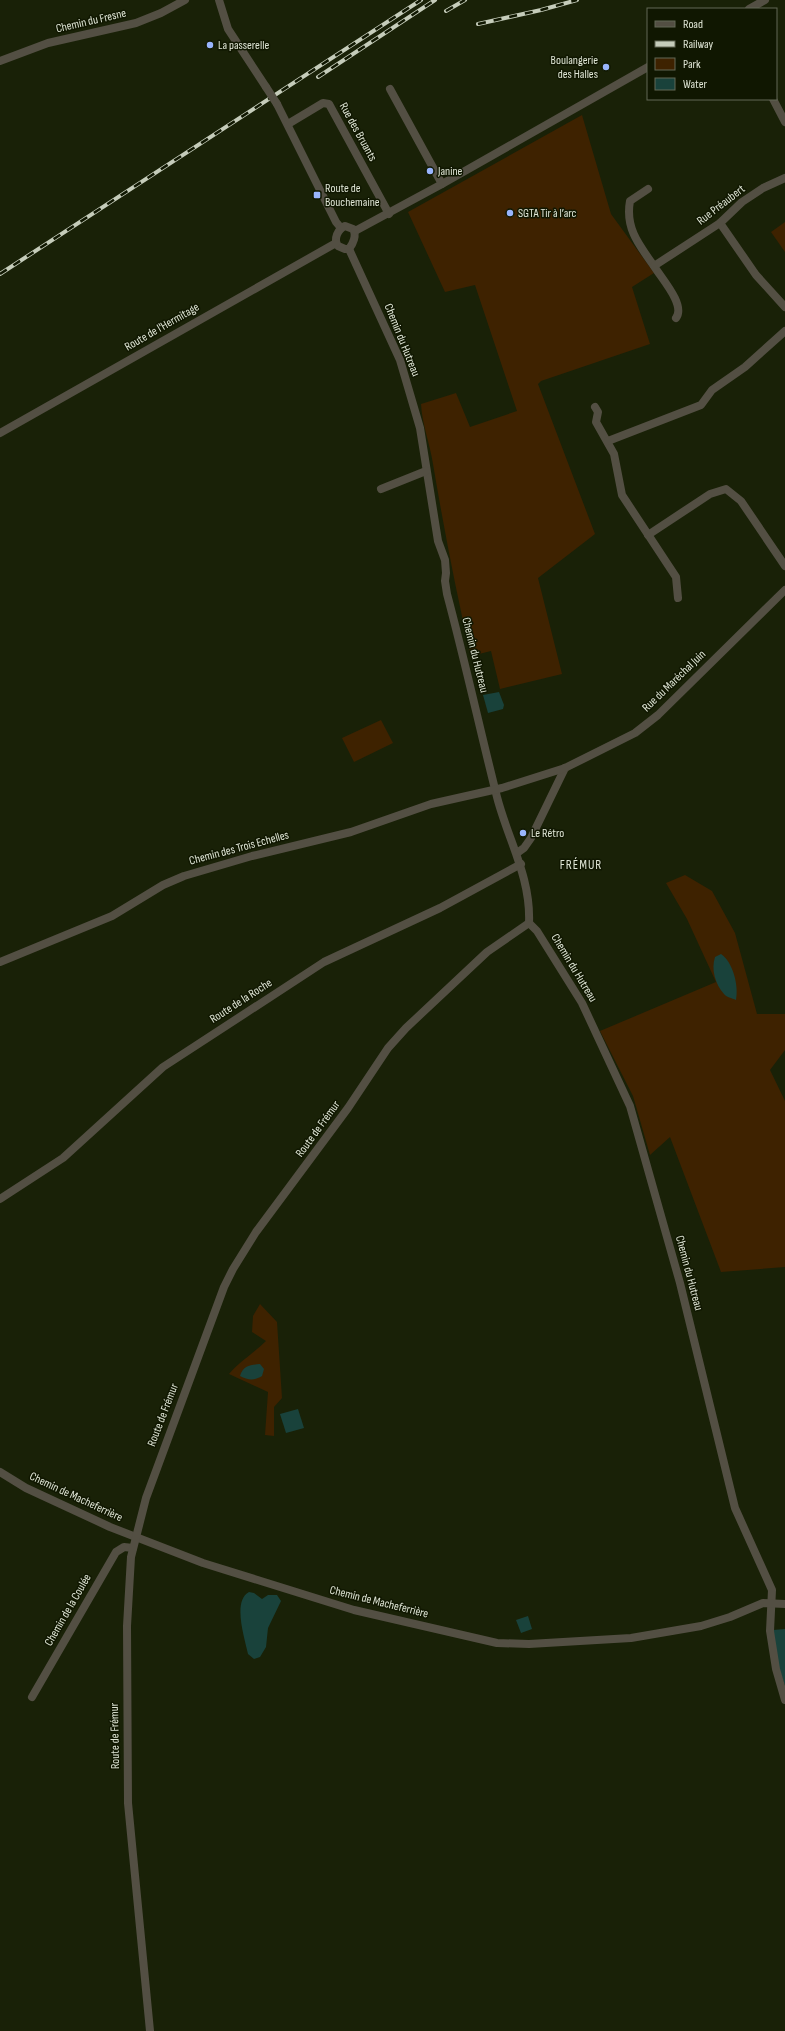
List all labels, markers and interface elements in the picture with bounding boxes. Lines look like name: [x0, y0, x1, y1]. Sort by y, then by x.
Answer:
street label: Chemin du Fresne: [54, 6, 128, 36]
legend: [647, 8, 777, 100]
text: Road: [683, 17, 703, 32]
text: Railway: [683, 37, 714, 52]
place label: La passerelle: [218, 38, 269, 53]
marker: La passerelle: [205, 40, 215, 50]
place label: Boulangerie des Halles: [551, 53, 598, 82]
text: Park: [683, 57, 701, 72]
marker: Boulangerie des Halles: [601, 62, 611, 72]
text: Water: [683, 77, 707, 92]
street label: Rue des Bruants: [336, 100, 380, 164]
place label: Janine: [437, 164, 463, 179]
marker: Janine: [425, 166, 435, 176]
place label: Route de Bouchemaine: [325, 181, 380, 210]
street label: Rue Préaubert: [694, 181, 748, 228]
marker: Route de Bouchemaine: [312, 190, 322, 200]
place label: SGTA Tir à l’arc: [518, 206, 577, 221]
marker: SGTA Tir à l’arc: [505, 208, 515, 218]
street label: Route de l'Hermitage: [122, 300, 202, 354]
street label: Chemin du Hutreau: [381, 301, 423, 379]
street label: Chemin du Hutreau: [458, 616, 492, 694]
street label: Rue du Maréchal Juin: [639, 647, 709, 715]
place label: Le Rétro: [531, 826, 564, 841]
street label: Chemin des Trois Echelles: [187, 827, 291, 869]
marker: Le Rétro: [518, 828, 528, 838]
district label: FRÉMUR: [560, 857, 602, 873]
street label: Chemin du Hutreau: [548, 931, 600, 1005]
street label: Route de la Roche: [207, 975, 275, 1027]
street label: Route de Frémur: [292, 1097, 344, 1160]
street label: Chemin du Hutreau: [672, 1234, 706, 1312]
street label: Route de Frémur: [144, 1381, 182, 1449]
street label: Chemin de Macheferrière: [27, 1469, 125, 1525]
street label: Chemin de la Coulée: [41, 1571, 95, 1649]
street label: Chemin de Macheferrière: [328, 1582, 430, 1622]
street label: Route de Frémur: [107, 1702, 123, 1769]

